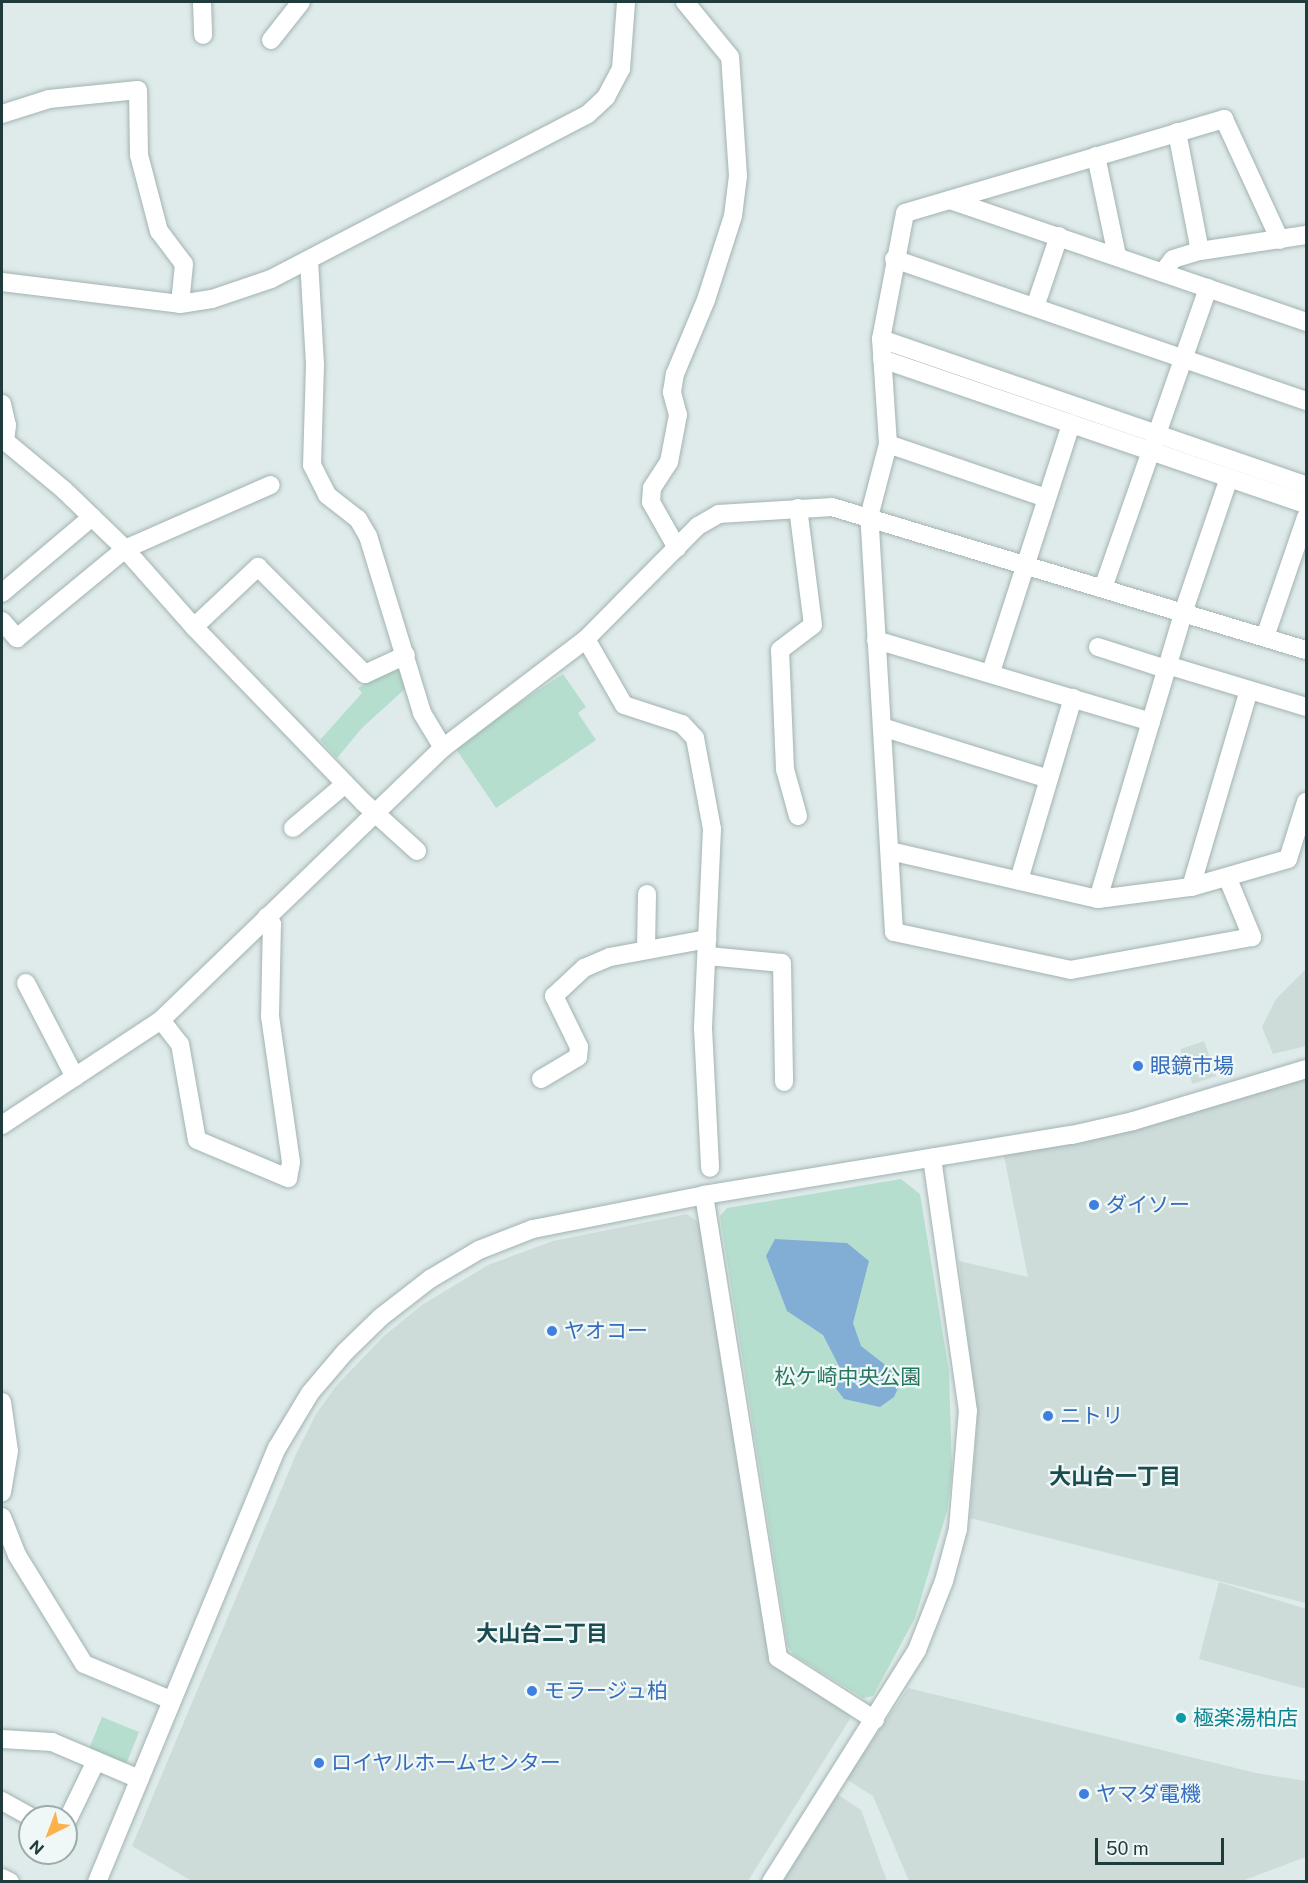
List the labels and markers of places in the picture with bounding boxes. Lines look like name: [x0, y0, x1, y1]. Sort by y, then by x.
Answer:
place label: 眼鏡市場: [1150, 1053, 1234, 1079]
marker: 眼鏡市場: [1131, 1059, 1145, 1073]
place label: ダイソー: [1106, 1192, 1190, 1218]
marker: ダイソー: [1087, 1198, 1101, 1212]
place label: ヤオコー: [564, 1318, 648, 1344]
marker: ヤオコー: [545, 1324, 559, 1338]
place label: ニトリ: [1060, 1403, 1123, 1429]
marker: ニトリ: [1041, 1409, 1055, 1423]
place label: モラージュ柏: [544, 1678, 670, 1704]
marker: モラージュ柏: [525, 1684, 539, 1698]
place label: 極楽湯柏店: [1193, 1705, 1298, 1731]
marker: 極楽湯柏店: [1174, 1711, 1188, 1725]
place label: ロイヤルホームセンター: [331, 1750, 562, 1776]
marker: ロイヤルホームセンター: [312, 1756, 326, 1770]
place label: ヤマダ電機: [1096, 1781, 1201, 1807]
marker: ヤマダ電機: [1077, 1787, 1091, 1801]

